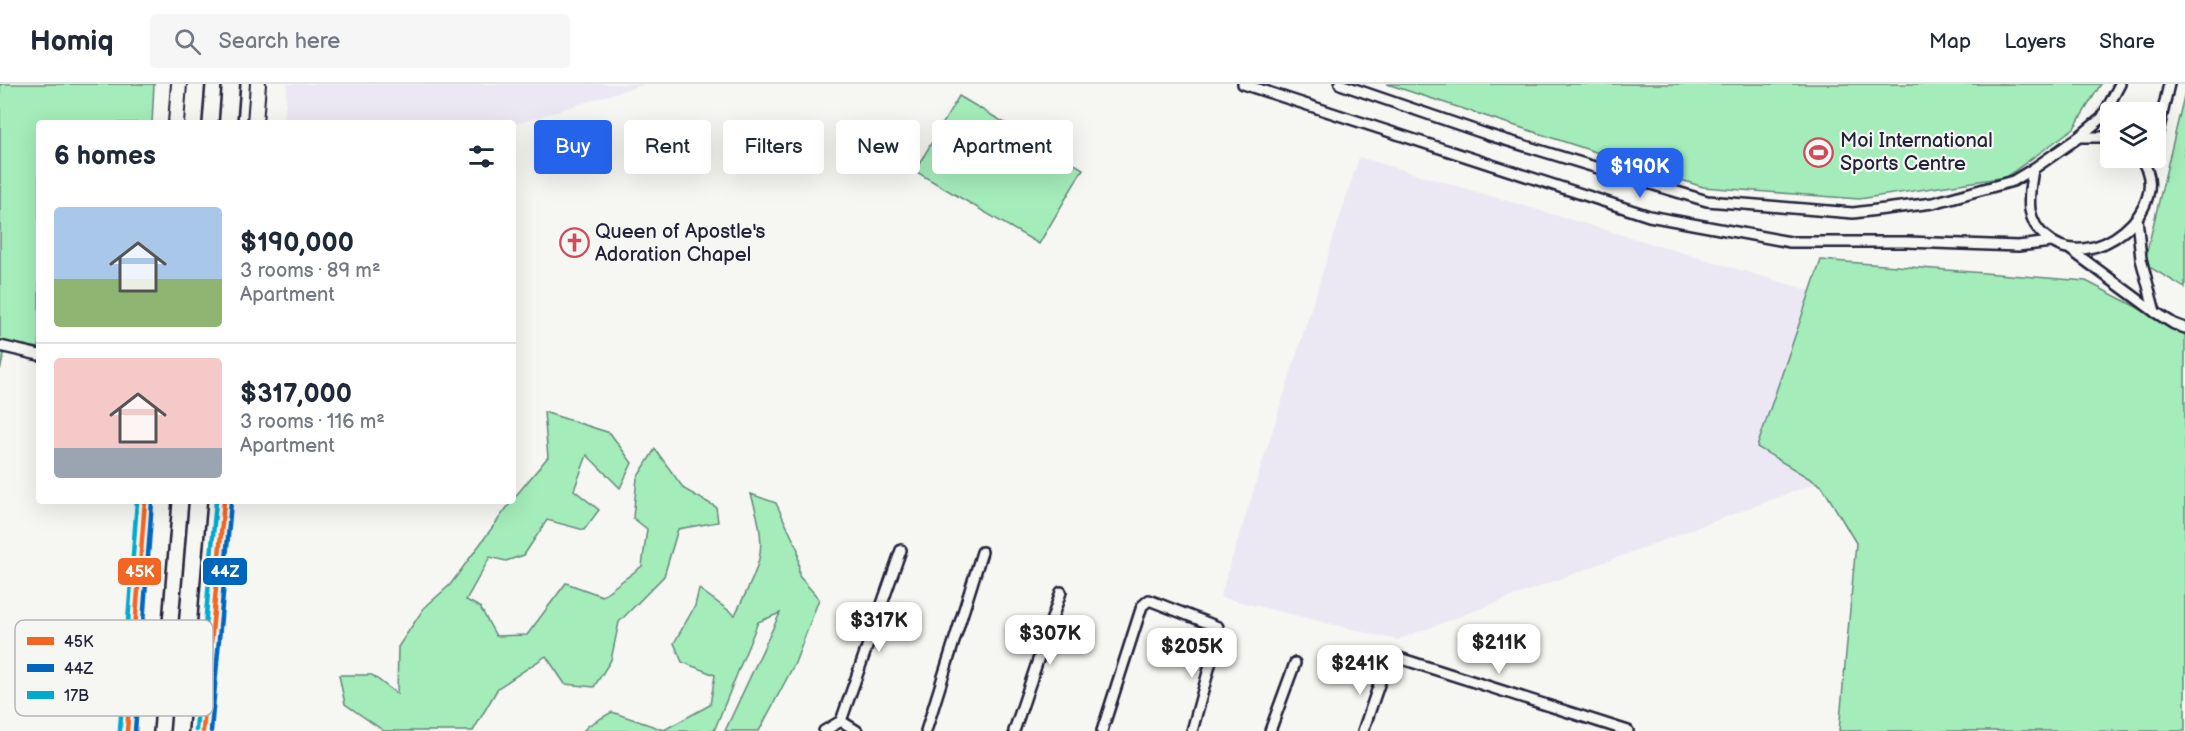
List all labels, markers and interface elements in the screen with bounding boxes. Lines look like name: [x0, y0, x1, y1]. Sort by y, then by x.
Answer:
search box: [150, 14, 570, 68]
text: Homiq: [30, 25, 114, 58]
icon: search: [171, 25, 204, 58]
text: Search here: [219, 28, 340, 55]
text: Map: [1929, 29, 1971, 54]
text: Layers: [2004, 29, 2066, 54]
text: Share: [2099, 29, 2155, 54]
map controls: [2100, 102, 2166, 168]
button: layers: [2100, 102, 2166, 168]
chip: Buy: [534, 120, 612, 174]
chip: Rent: [624, 120, 711, 174]
chip: Filters: [723, 120, 824, 174]
chip: New: [836, 120, 920, 174]
chip: Apartment: [932, 120, 1073, 174]
place label: Moi International Sports Centre: [1840, 129, 1993, 176]
sports icon: Moi International Sports Centre: [1803, 136, 1835, 168]
icon: filters: [465, 140, 498, 173]
text: 6 homes: [54, 141, 156, 172]
pin: $190K: [1598, 148, 1682, 199]
text: $190K: [1610, 155, 1670, 179]
place label: Queen of Apostle's Adoration Chapel: [595, 220, 765, 267]
church icon: Queen of Apostle's Adoration Chapel: [558, 227, 590, 259]
text: $190,000: [240, 228, 354, 259]
icon: home: [102, 231, 174, 303]
text: 3 rooms · 89 m²: [240, 259, 381, 283]
text: Apartment: [240, 283, 335, 307]
text: $317,000: [240, 379, 352, 410]
icon: home: [102, 382, 174, 454]
text: 3 rooms · 116 m²: [240, 410, 385, 434]
text: Apartment: [240, 434, 335, 458]
line badge: 45K: [117, 557, 162, 586]
line badge: 44Z: [202, 557, 248, 586]
text: 45K: [125, 563, 155, 582]
text: 44Z: [211, 563, 239, 582]
pin: $317K: [837, 602, 921, 653]
text: $317K: [850, 609, 908, 633]
pin: $307K: [1008, 615, 1092, 666]
legend: [15, 620, 213, 716]
text: $307K: [1019, 622, 1081, 646]
pin: $211K: [1457, 624, 1541, 675]
pin: $205K: [1150, 628, 1234, 679]
text: $211K: [1471, 631, 1527, 655]
text: 45K: [64, 633, 94, 652]
text: $205K: [1161, 635, 1223, 659]
pin: $241K: [1318, 645, 1402, 696]
text: $241K: [1331, 652, 1389, 676]
text: 44Z: [64, 660, 94, 679]
text: 17B: [64, 687, 89, 706]

